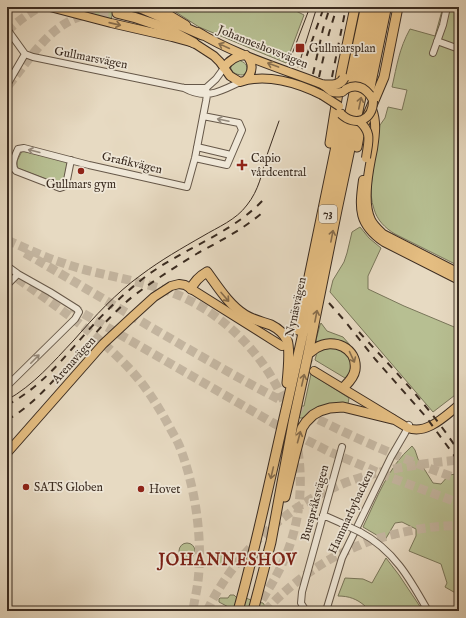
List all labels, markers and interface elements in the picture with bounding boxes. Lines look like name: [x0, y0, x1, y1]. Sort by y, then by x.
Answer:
one-way arrow: [109, 20, 122, 28]
street label: Johanneshovsvägen: [213, 21, 311, 73]
one-way arrow: [218, 41, 230, 49]
place label: Gullmarsplan: [309, 41, 376, 57]
marker: Gullmarsplan: [294, 42, 306, 54]
street label: Gullmarsvägen: [53, 44, 129, 73]
one-way arrow: [267, 61, 279, 69]
one-way arrow: [356, 97, 364, 110]
one-way arrow: [216, 115, 229, 123]
one-way arrow: [27, 146, 40, 154]
street label: Grafikvägen: [100, 149, 164, 177]
place label: Capio vårdcentral: [251, 151, 307, 180]
marker: Capio vårdcentral: [236, 159, 248, 171]
marker: Gullmars gym: [76, 166, 86, 176]
place label: Gullmars gym: [46, 177, 116, 192]
road number: 73: [319, 205, 337, 223]
one-way arrow: [329, 229, 337, 242]
street label: Nynäsvägen: [282, 275, 310, 338]
one-way arrow: [221, 291, 230, 302]
one-way arrow: [312, 310, 320, 323]
street label: Arenavägen: [48, 333, 99, 387]
one-way arrow: [349, 351, 356, 363]
one-way arrow: [30, 354, 40, 363]
one-way arrow: [299, 374, 307, 387]
one-way arrow: [296, 431, 304, 444]
street label: Burspråksvägen: [298, 463, 334, 543]
one-way arrow: [267, 466, 275, 479]
street label: Hammarbybacken: [325, 467, 377, 556]
place label: SATS Globen: [34, 480, 104, 495]
marker: SATS Globen: [21, 482, 31, 492]
place label: Hovet: [149, 482, 180, 497]
marker: Hovet: [136, 484, 146, 494]
district label: JOHANNESHOV: [156, 551, 298, 571]

